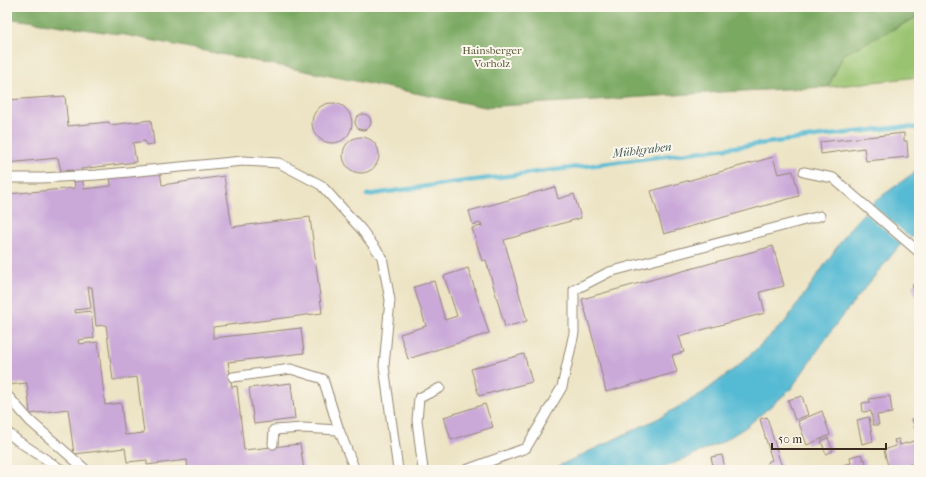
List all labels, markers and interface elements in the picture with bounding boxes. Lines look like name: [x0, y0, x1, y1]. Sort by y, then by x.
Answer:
park label: Hainsberger Vorholz: [462, 44, 522, 70]
water label: Mühlgraben: [611, 139, 673, 161]
scale bar: [772, 425, 886, 451]
text: 50 m: [778, 432, 802, 446]

